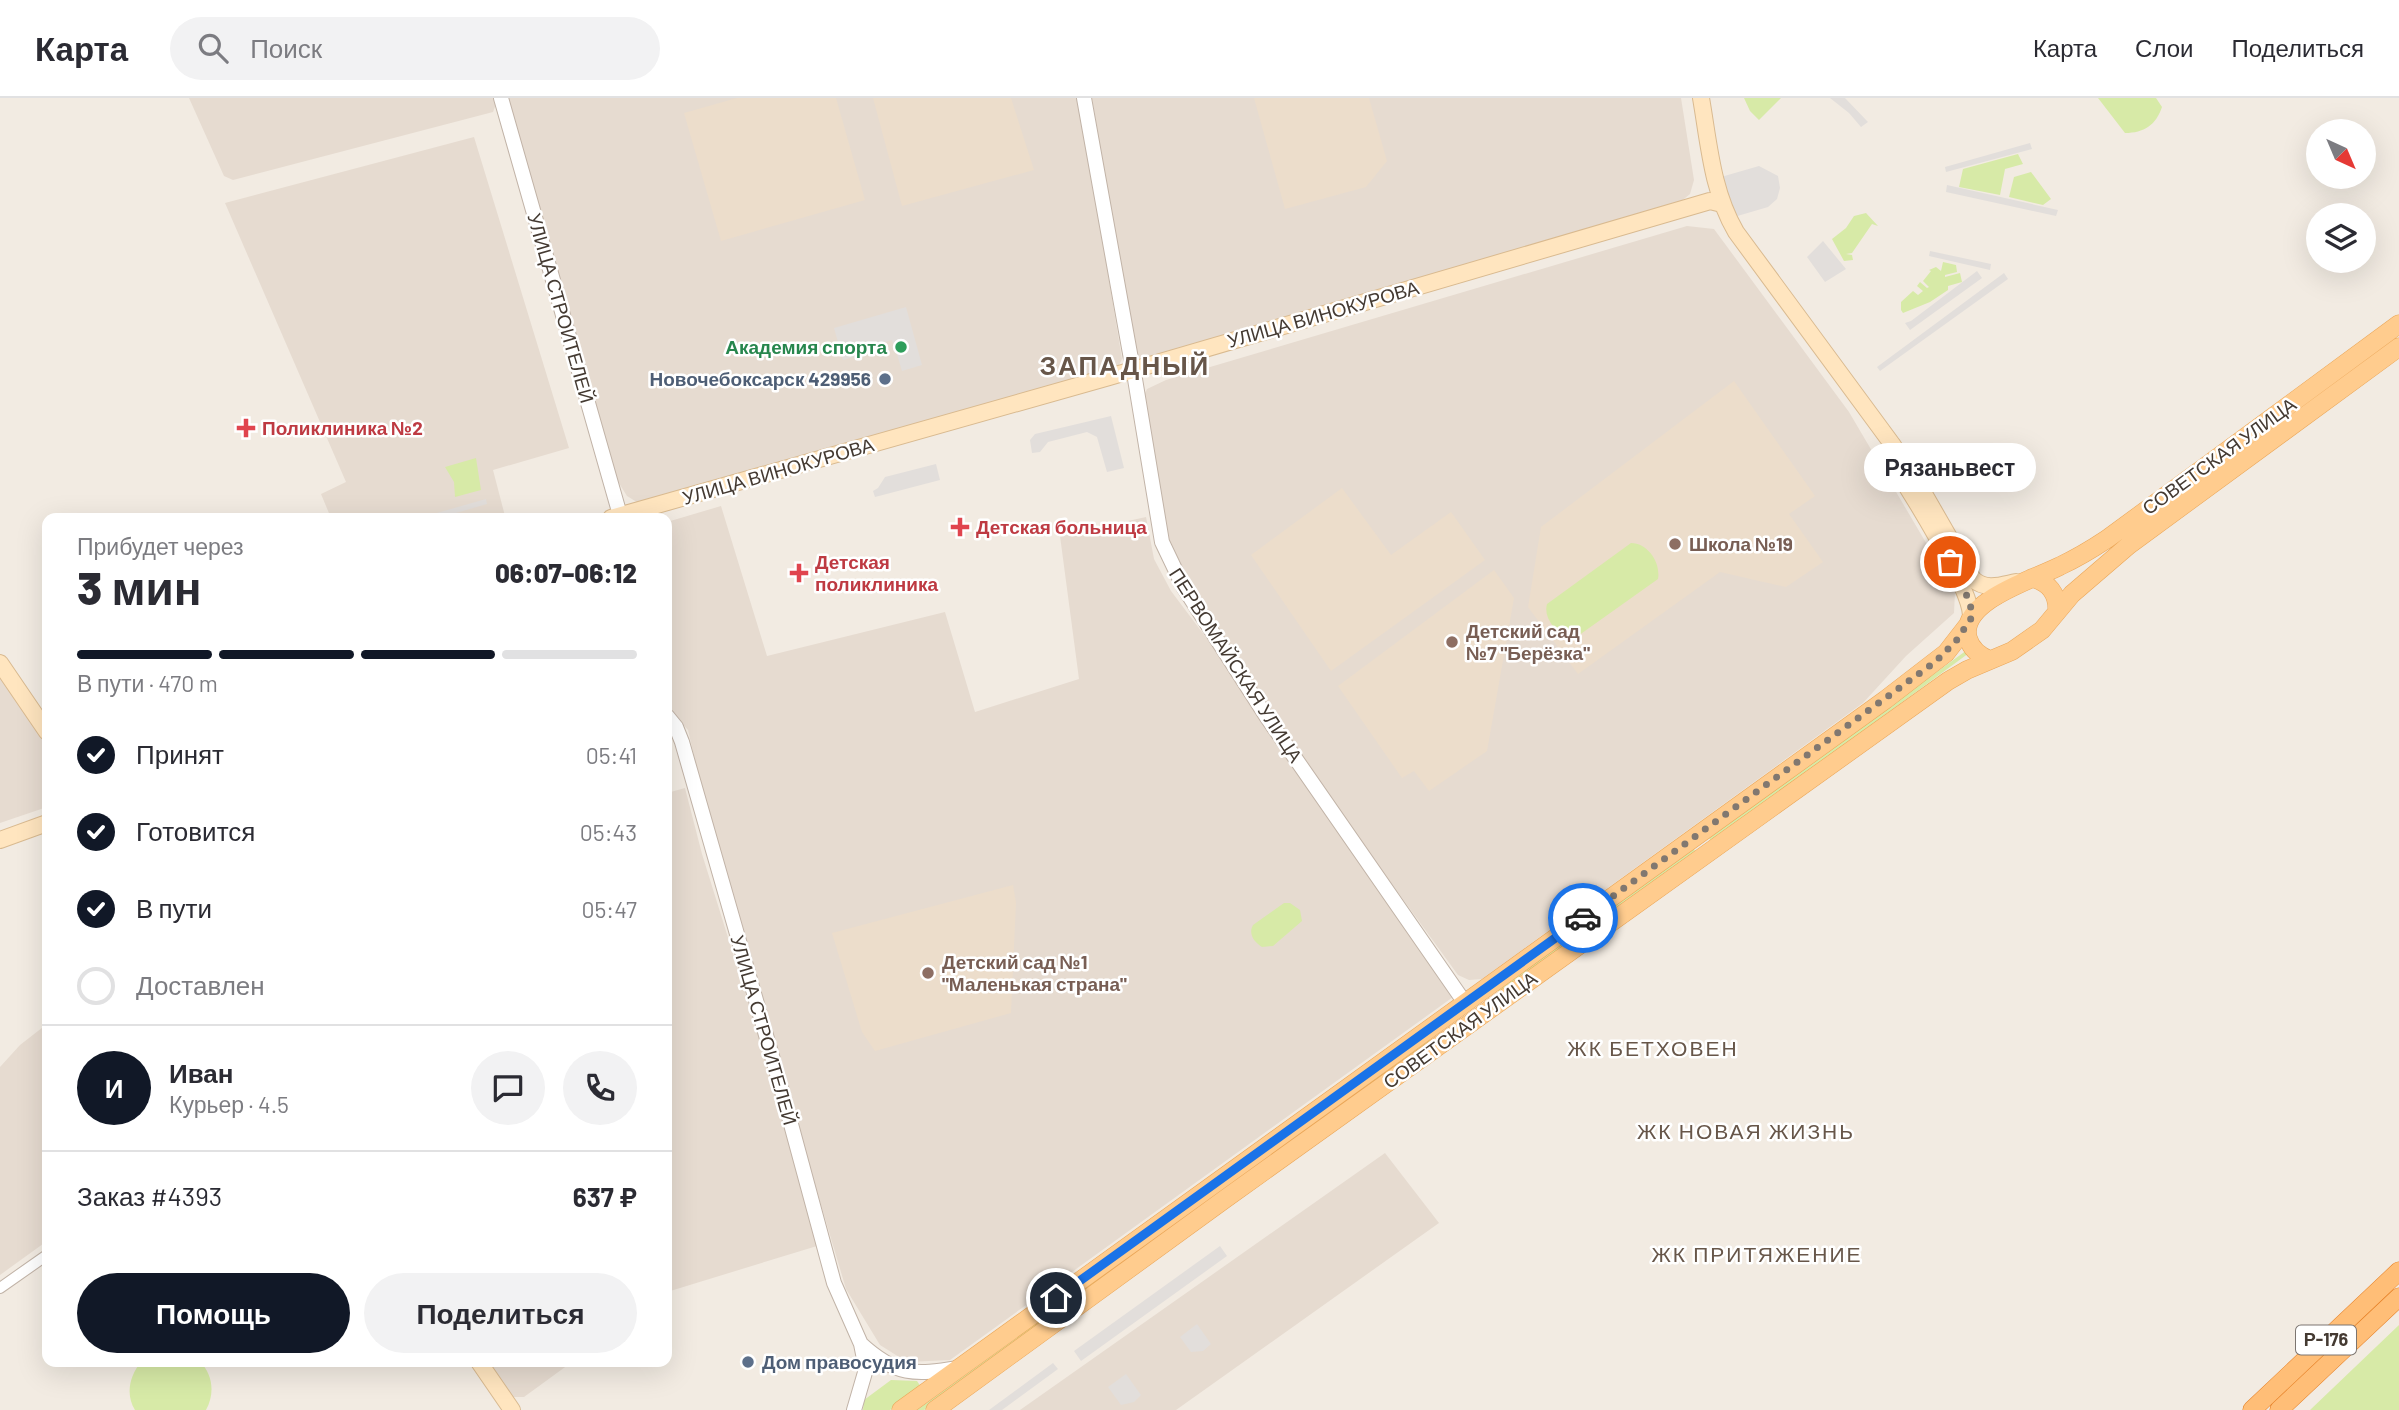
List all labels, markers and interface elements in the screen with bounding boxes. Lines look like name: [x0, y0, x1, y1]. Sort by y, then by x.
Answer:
search box: [170, 17, 660, 80]
text: Карта: [35, 28, 128, 68]
icon: search: [194, 29, 232, 67]
text: Поиск: [250, 32, 322, 63]
text: Карта: [2033, 33, 2097, 62]
text: Слои: [2135, 33, 2193, 62]
text: Поделиться: [2231, 33, 2364, 62]
north arrow: [2306, 119, 2376, 189]
map controls: [2306, 119, 2376, 273]
button: layers: [2306, 203, 2376, 273]
street label: УЛИЦА СТРОИТЕЛЕЙ: [523, 210, 600, 406]
street label: УЛИЦА ВИНОКУРОВА: [1225, 275, 1422, 352]
place label: Академия спорта: [725, 335, 887, 358]
marker: Академия спорта: [893, 339, 909, 355]
district label: ЗАПАДНЫЙ: [1040, 349, 1210, 380]
place label: Новочебоксарск 429956: [650, 367, 871, 390]
marker: Новочебоксарск 429956: [877, 371, 893, 387]
street label: СОВЕТСКАЯ УЛИЦА: [2137, 392, 2300, 519]
place label: Поликлиника №2: [262, 416, 423, 439]
marker: Поликлиника №2: [236, 418, 256, 438]
street label: УЛИЦА ВИНОКУРОВА: [680, 432, 877, 509]
callout: Рязаньвест: [1864, 443, 2036, 492]
text: Рязаньвест: [1885, 453, 2015, 481]
place label: Детская больница: [976, 515, 1147, 538]
marker: Детская больница: [950, 517, 970, 537]
text: Прибудет через: [77, 532, 244, 560]
place label: Школа №19: [1689, 532, 1793, 555]
pin: [1920, 532, 1980, 592]
marker: Школа №19: [1667, 536, 1683, 552]
icon: bag: [1931, 543, 1969, 581]
place label: Детская поликлиника: [815, 550, 939, 595]
text: 06:07–06:12: [495, 557, 637, 588]
text: 3 мин: [77, 559, 202, 614]
marker: Детская поликлиника: [789, 563, 809, 583]
street label: ПЕРВОМАЙСКАЯ УЛИЦА: [1165, 563, 1308, 767]
place label: Детский сад №7 "Берёзка": [1466, 619, 1590, 664]
marker: Детский сад №7 "Берёзка": [1444, 634, 1460, 650]
text: В пути · 470 m: [77, 669, 218, 697]
icon: check: [77, 736, 115, 774]
text: Принят: [136, 738, 224, 769]
text: 05:41: [586, 741, 637, 769]
icon: check: [77, 813, 115, 851]
text: Готовится: [136, 815, 255, 846]
text: 05:43: [580, 818, 637, 846]
courier: [1548, 883, 1618, 953]
icon: check: [77, 890, 115, 928]
text: В пути: [136, 892, 212, 923]
text: 05:47: [582, 895, 637, 923]
icon: car: [1564, 899, 1602, 937]
street label: УЛИЦА СТРОИТЕЛЕЙ: [726, 932, 803, 1128]
place label: Детский сад №1 "Маленькая страна": [942, 950, 1127, 995]
marker: Детский сад №1 "Маленькая страна": [920, 965, 936, 981]
street label: СОВЕТСКАЯ УЛИЦА: [1378, 966, 1541, 1093]
text: Доставлен: [136, 969, 265, 1000]
district label: ЖК БЕТХОВЕН: [1567, 1035, 1739, 1060]
button: chat: [471, 1051, 545, 1125]
button: phone: [563, 1051, 637, 1125]
text: Иван: [169, 1057, 234, 1088]
text: И: [105, 1072, 123, 1103]
text: Курьер · 4.5: [169, 1090, 289, 1118]
district label: ЖК НОВАЯ ЖИЗНЬ: [1637, 1118, 1855, 1143]
text: Заказ #4393: [77, 1180, 222, 1211]
text: 637 ₽: [573, 1181, 637, 1212]
district label: ЖК ПРИТЯЖЕНИЕ: [1651, 1241, 1863, 1266]
pin: [1026, 1268, 1086, 1328]
button: Помощь: [77, 1273, 350, 1353]
button: Поделиться: [364, 1273, 637, 1353]
icon: home: [1037, 1279, 1075, 1317]
road number: Р-176: [2296, 1325, 2356, 1354]
place label: Дом правосудия: [762, 1350, 917, 1373]
marker: Дом правосудия: [740, 1354, 756, 1370]

